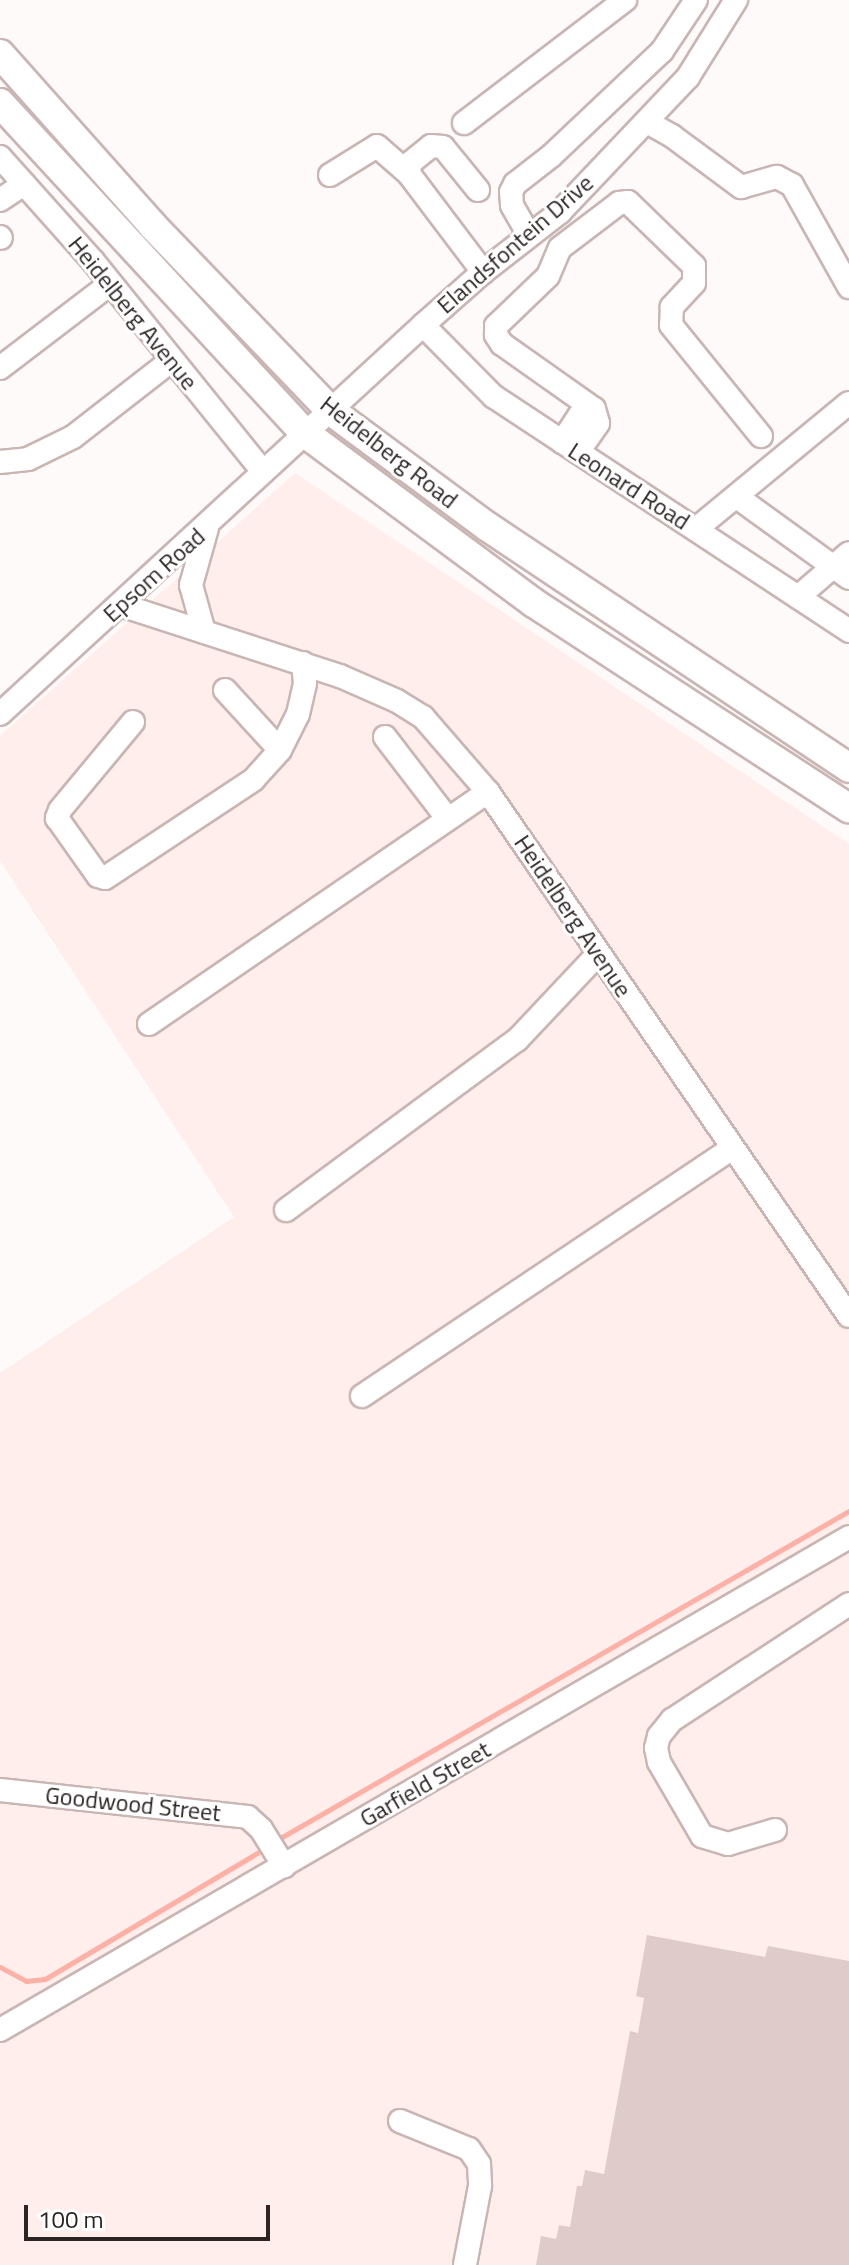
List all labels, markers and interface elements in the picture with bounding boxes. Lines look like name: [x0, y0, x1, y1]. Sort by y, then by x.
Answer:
street label: Elandsfontein Drive: [431, 168, 599, 320]
street label: Heidelberg Avenue: [62, 230, 204, 396]
street label: Heidelberg Road: [315, 389, 463, 515]
street label: Leonard Road: [563, 436, 695, 536]
street label: Epsom Road: [97, 522, 211, 628]
street label: Heidelberg Avenue: [508, 829, 638, 1003]
street label: Garfield Street: [355, 1735, 495, 1833]
street label: Goodwood Street: [44, 1780, 222, 1828]
scale bar: [28, 2189, 274, 2239]
text: 100 m: [38, 2201, 104, 2237]

